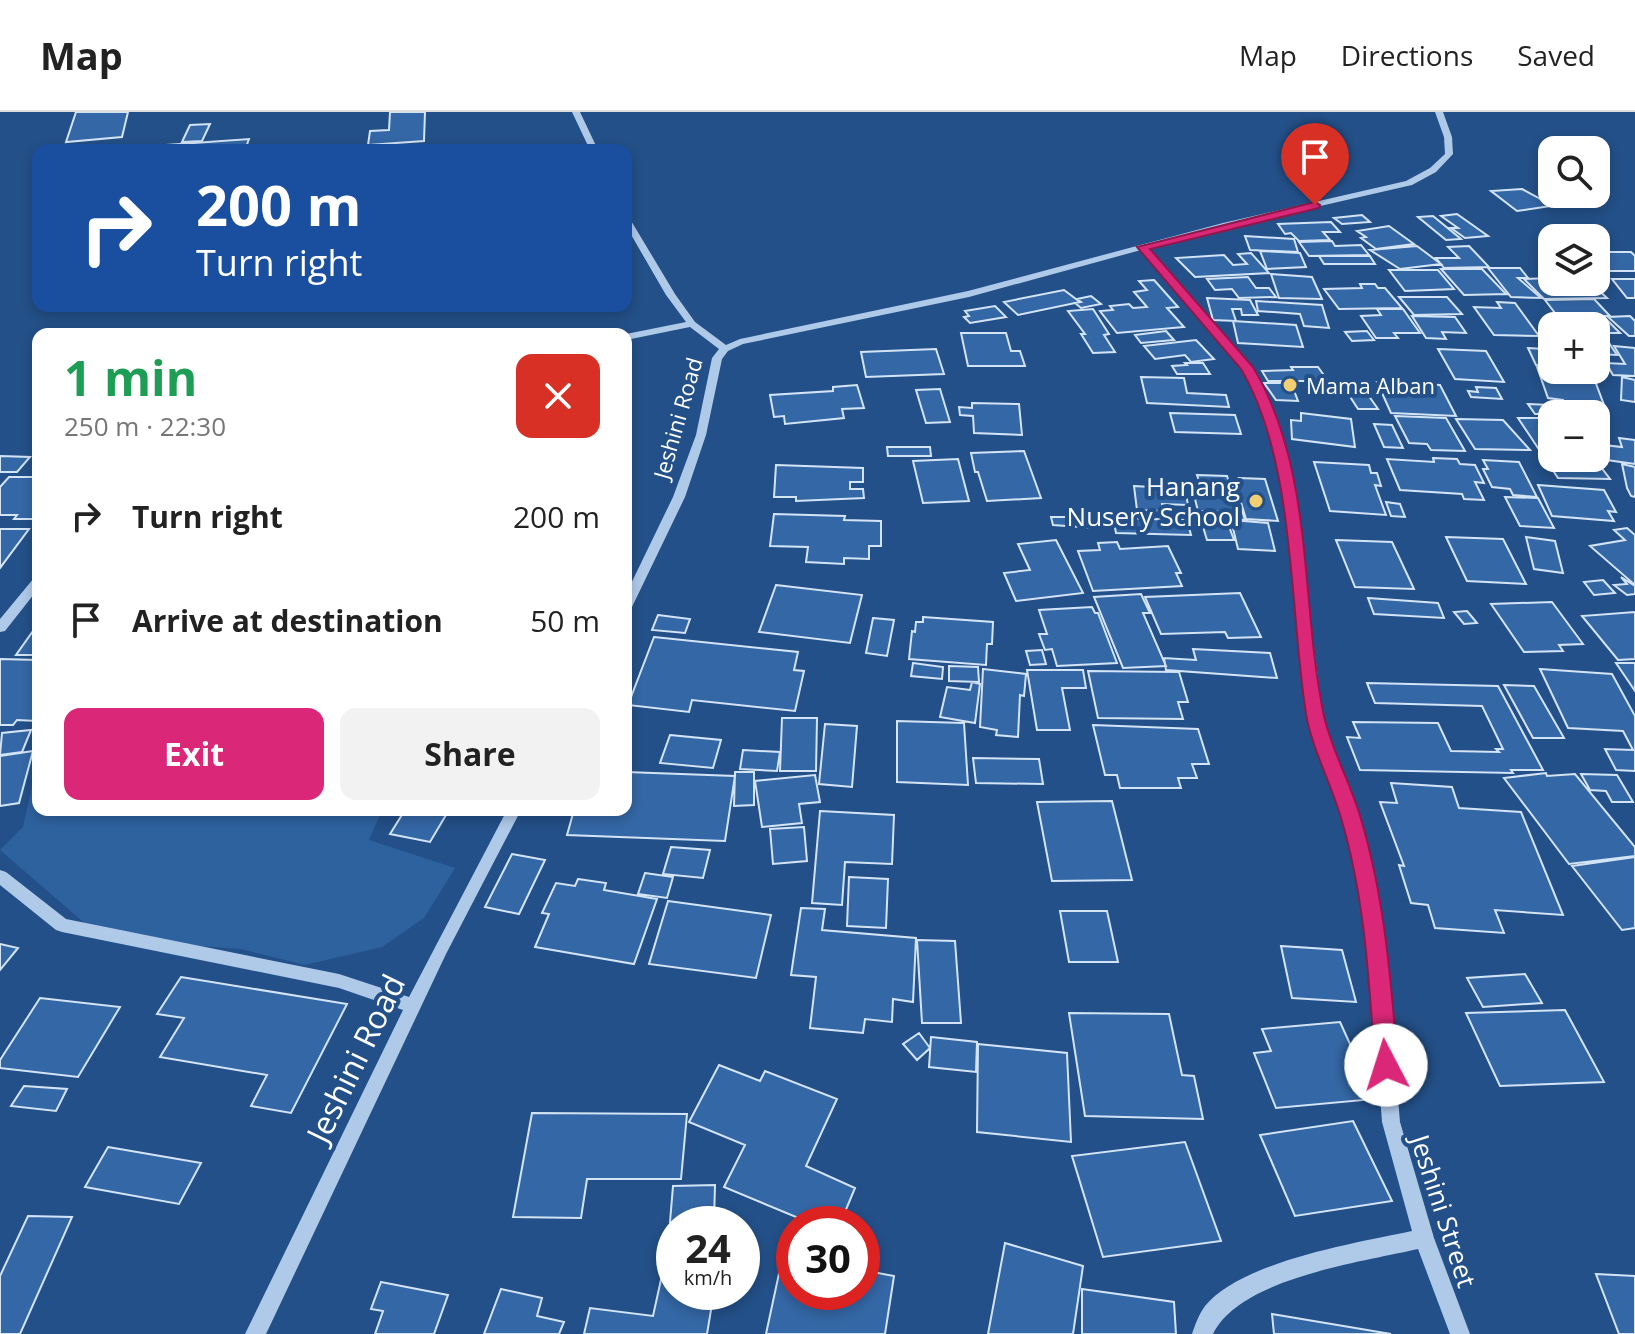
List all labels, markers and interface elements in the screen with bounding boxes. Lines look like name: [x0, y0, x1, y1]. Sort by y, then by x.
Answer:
text: Map: [40, 29, 123, 81]
text: Map: [1239, 36, 1297, 74]
text: Directions: [1341, 36, 1473, 74]
text: Saved: [1517, 36, 1595, 74]
pin: [1281, 123, 1349, 205]
icon: arrive: [1293, 135, 1337, 179]
map controls: [1538, 136, 1610, 472]
button: search: [1538, 136, 1610, 208]
text: 200 m: [196, 166, 362, 242]
icon: right: [64, 176, 168, 280]
button: layers: [1538, 224, 1610, 296]
text: Turn right: [196, 238, 362, 287]
button: +: [1538, 312, 1610, 384]
text: 1 min: [64, 345, 197, 410]
button: close: [516, 354, 600, 438]
street label: Jeshini Road: [645, 354, 709, 484]
place label: Mama Alban: [1306, 370, 1435, 400]
marker: Mama Alban: [1281, 376, 1299, 394]
button: −: [1538, 400, 1610, 472]
text: 250 m · 22:30: [64, 408, 226, 444]
place label: Hanang Nusery School: [1067, 468, 1240, 534]
marker: Hanang Nusery School: [1247, 492, 1265, 510]
icon: right: [64, 494, 108, 538]
text: Turn right: [132, 496, 283, 537]
text: 200 m: [513, 496, 600, 537]
icon: arrive: [64, 598, 108, 642]
text: Arrive at destination: [132, 600, 443, 641]
text: 50 m: [530, 600, 600, 641]
button: Exit: [64, 708, 324, 800]
button: Share: [340, 708, 600, 800]
street label: Jeshini Road: [294, 967, 414, 1152]
position arrow: [1344, 1023, 1428, 1107]
street label: Jeshini Street: [1401, 1127, 1486, 1292]
speed limit sign: 30: [776, 1206, 880, 1310]
text: 24: [685, 1220, 731, 1275]
text: km/h: [684, 1264, 732, 1291]

